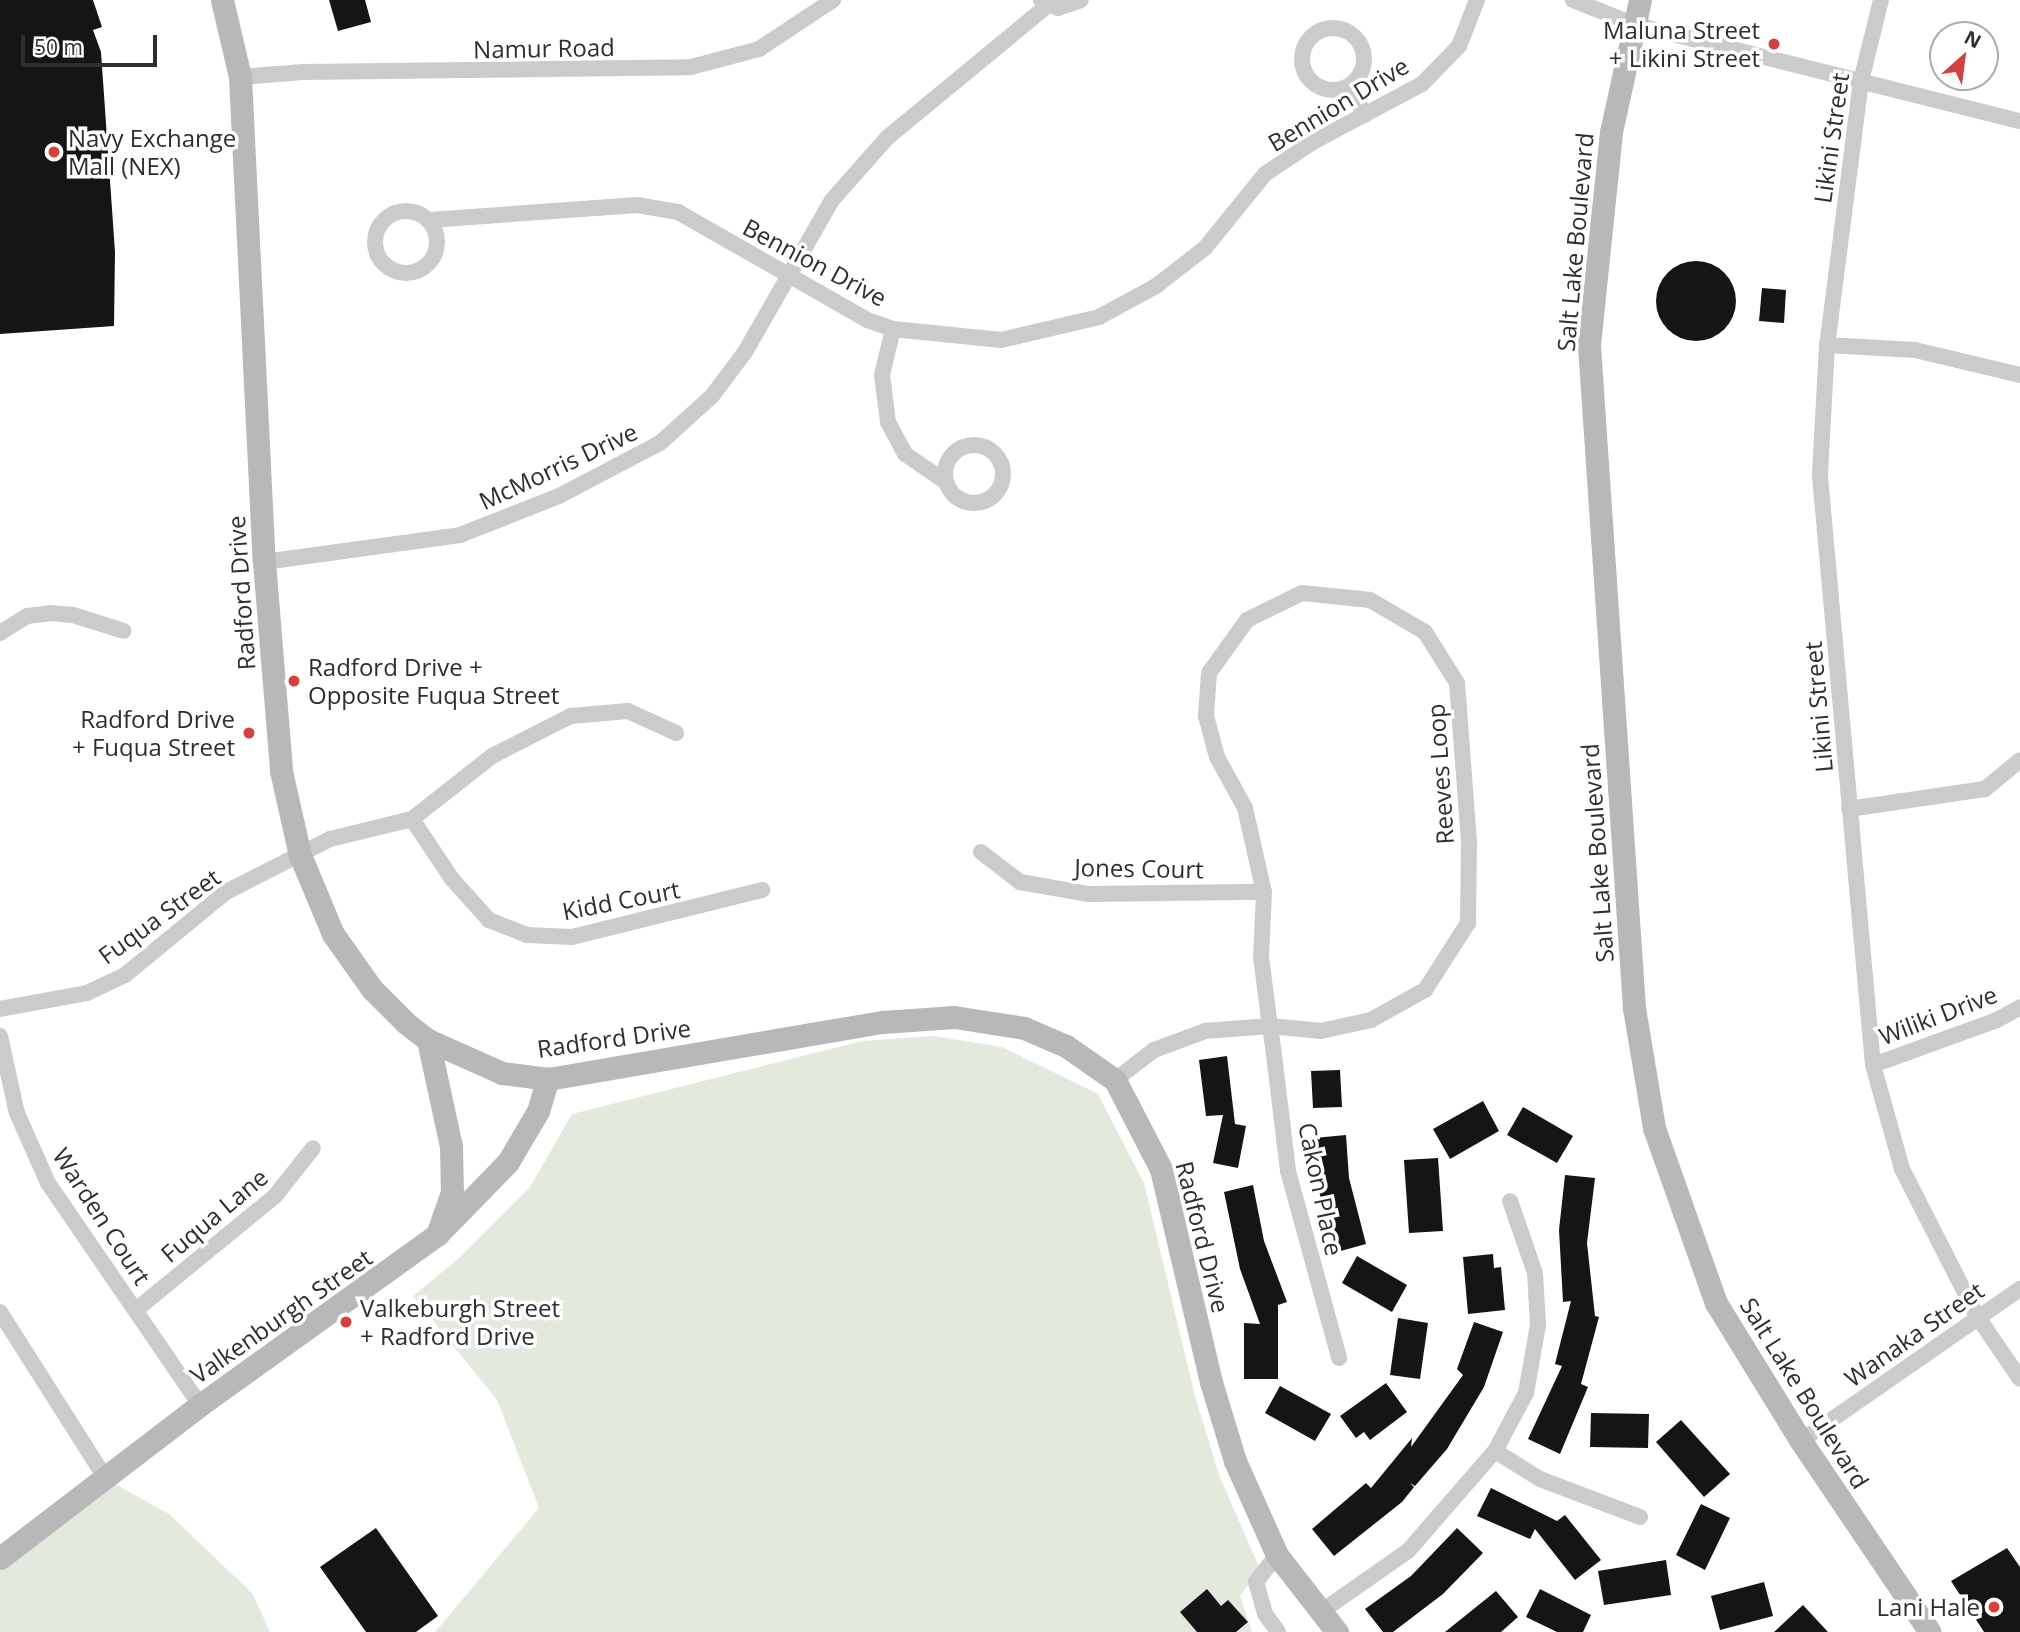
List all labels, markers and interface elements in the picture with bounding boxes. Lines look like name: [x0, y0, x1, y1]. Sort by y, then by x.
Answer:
place label: Maluna Street + Likini Street: [1603, 16, 1760, 72]
scale bar: [24, 21, 161, 65]
north arrow: [1929, 21, 1999, 91]
text: N: [1960, 24, 1986, 54]
street label: Namur Road: [473, 32, 615, 64]
text: 50 m: [34, 33, 83, 61]
marker: Maluna Street + Likini Street: [1766, 36, 1782, 52]
street label: Bennion Drive: [1263, 51, 1413, 157]
street label: Likini Street: [1808, 71, 1854, 205]
place label: Navy Exchange Mall (NEX): [68, 124, 236, 180]
street label: Salt Lake Boulevard: [1551, 131, 1599, 353]
marker: Navy Exchange Mall (NEX): [46, 144, 62, 160]
street label: Bennion Drive: [738, 212, 892, 312]
street label: McMorris Drive: [474, 417, 642, 515]
street label: Radford Drive: [221, 515, 261, 671]
street label: Likini Street: [1798, 640, 1838, 774]
place label: Radford Drive + Opposite Fuqua Street: [308, 653, 559, 709]
marker: Radford Drive + Opposite Fuqua Street: [286, 673, 302, 689]
street label: Reeves Loop: [1421, 703, 1459, 845]
place label: Radford Drive + Fuqua Street: [72, 705, 235, 761]
marker: Radford Drive + Fuqua Street: [241, 725, 257, 741]
street label: Salt Lake Boulevard: [1575, 742, 1619, 964]
street label: Jones Court: [1074, 852, 1204, 884]
street label: Fuqua Street: [93, 862, 225, 970]
street label: Kidd Court: [560, 875, 682, 925]
street label: Wiliki Drive: [1875, 979, 2001, 1051]
street label: Radford Drive: [535, 1013, 693, 1063]
street label: Cakon Place: [1293, 1120, 1349, 1258]
street label: Warden Court: [47, 1142, 157, 1290]
street label: Radford Drive: [1170, 1158, 1236, 1316]
street label: Fuqua Lane: [155, 1162, 273, 1268]
street label: Valkenburgh Street: [185, 1243, 377, 1389]
street label: Wanaka Street: [1839, 1276, 1989, 1392]
street label: Salt Lake Boulevard: [1735, 1292, 1875, 1494]
place label: Valkeburgh Street + Radford Drive: [360, 1294, 560, 1350]
marker: Valkeburgh Street + Radford Drive: [338, 1314, 354, 1330]
place label: Lani Hale: [1877, 1593, 1980, 1621]
marker: Lani Hale: [1986, 1599, 2002, 1615]

